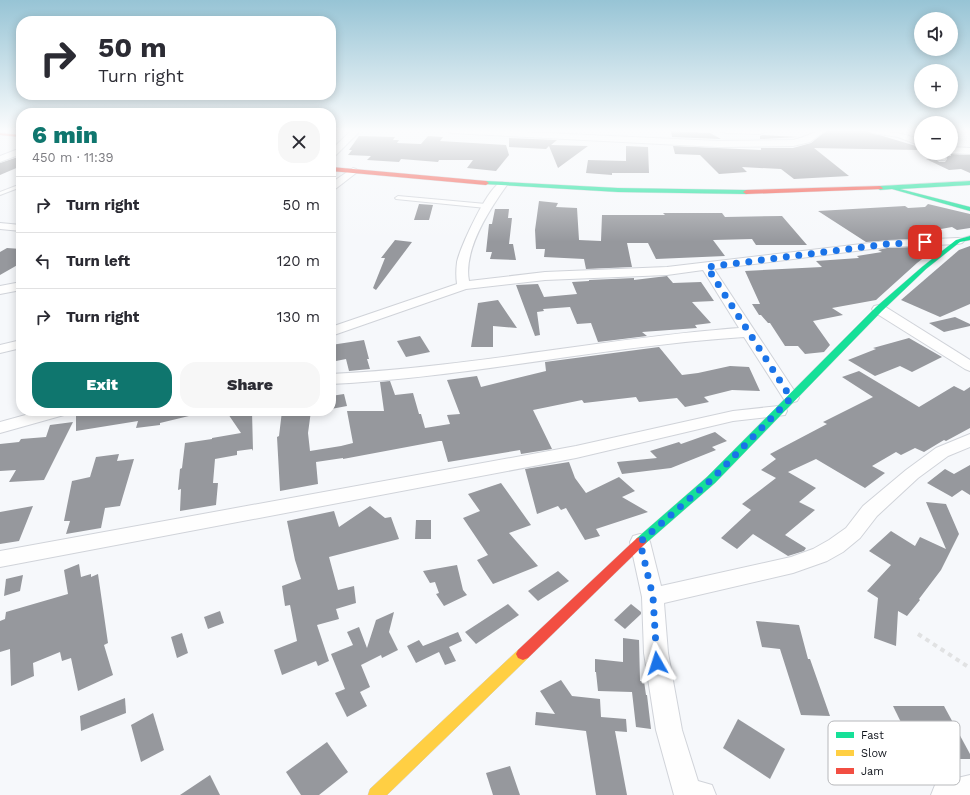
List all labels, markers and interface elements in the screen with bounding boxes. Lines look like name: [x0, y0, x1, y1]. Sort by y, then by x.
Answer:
map controls: [914, 12, 958, 160]
button: sound: [914, 12, 958, 56]
text: 50 m: [98, 31, 167, 64]
icon: right: [32, 32, 84, 84]
button: +: [914, 64, 958, 108]
text: Turn right: [98, 65, 184, 86]
button: −: [914, 116, 958, 160]
text: 6 min: [32, 121, 98, 149]
button: close: [278, 121, 320, 163]
text: 450 m · 11:39: [32, 150, 114, 165]
icon: right: [32, 194, 54, 216]
text: Turn right: [66, 196, 139, 214]
text: 50 m: [283, 196, 320, 214]
pin: [908, 225, 942, 259]
icon: arrive: [914, 231, 936, 253]
icon: left: [32, 250, 54, 272]
text: Turn left: [66, 252, 130, 270]
text: 120 m: [277, 252, 320, 270]
icon: right: [32, 306, 54, 328]
text: Turn right: [66, 308, 139, 326]
text: 130 m: [277, 308, 320, 326]
button: Exit: [32, 362, 172, 408]
button: Share: [180, 362, 320, 408]
position arrow: [636, 642, 678, 684]
legend: [828, 721, 960, 785]
text: Fast: [861, 729, 884, 742]
text: Slow: [861, 747, 887, 760]
text: Jam: [861, 765, 884, 778]

